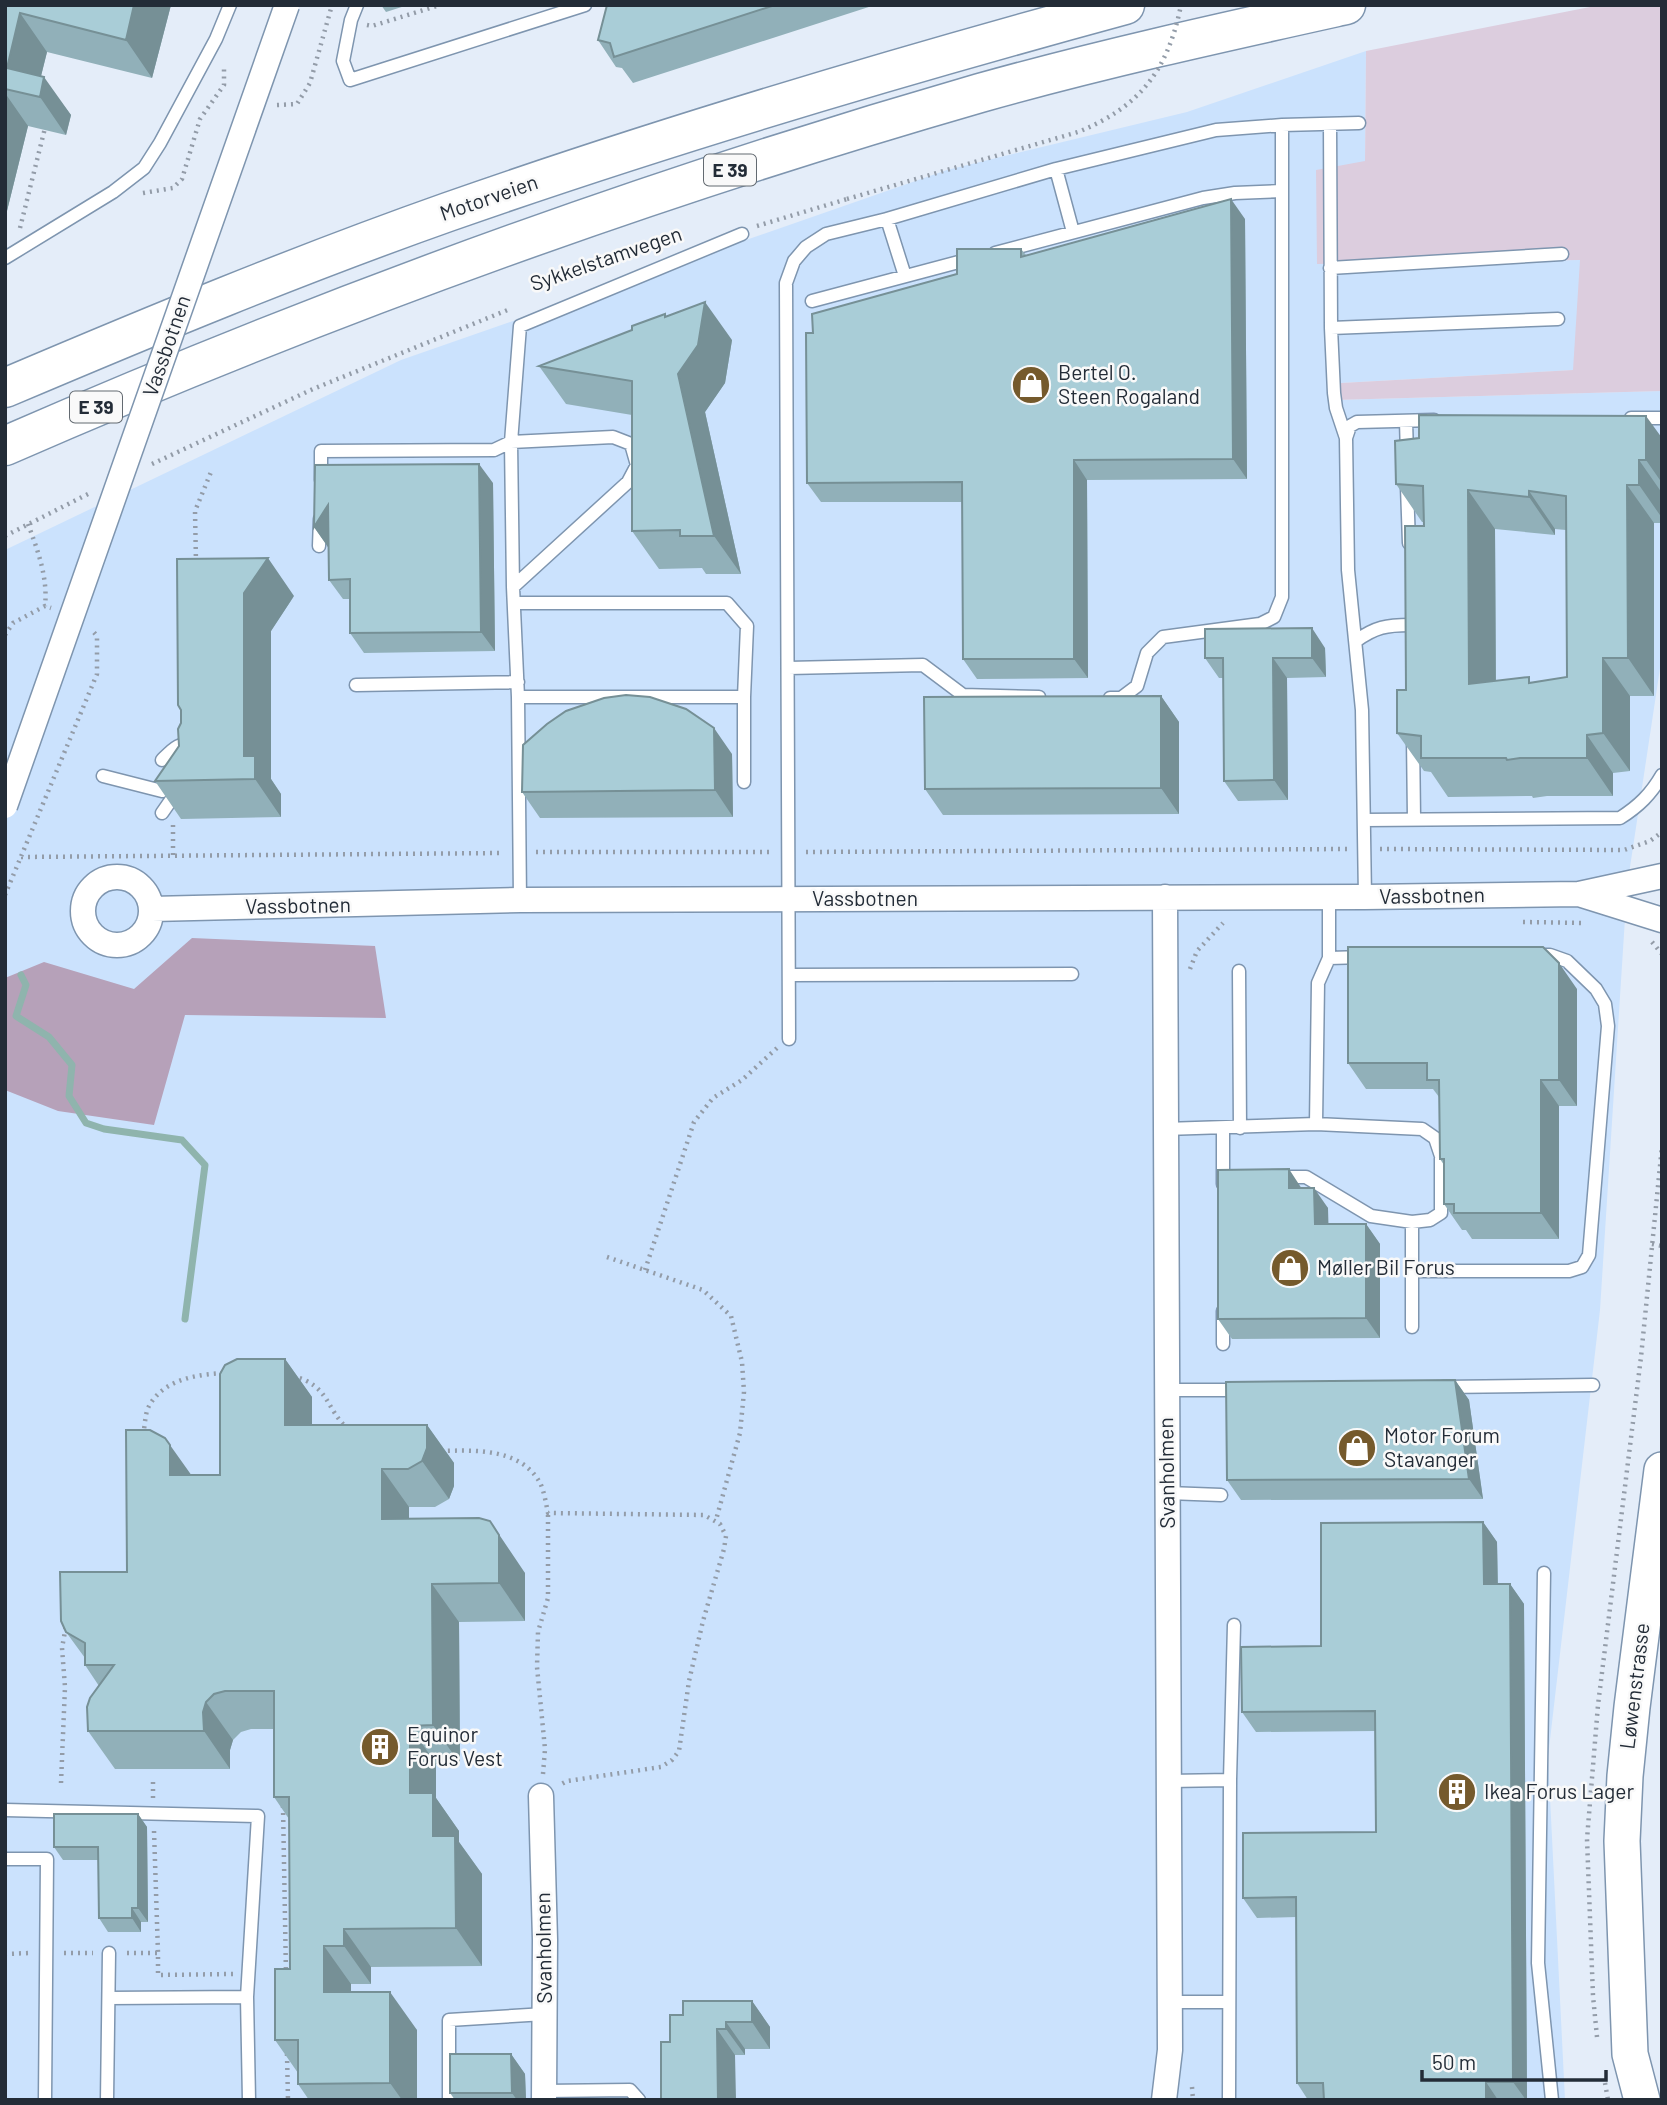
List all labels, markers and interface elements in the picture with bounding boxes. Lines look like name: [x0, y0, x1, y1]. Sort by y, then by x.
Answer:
road number: E 39: [704, 154, 756, 186]
street label: Motorveien: [436, 168, 541, 225]
street label: Sykkelstamvegen: [526, 220, 685, 295]
street label: Vassbotnen: [137, 291, 195, 400]
place label: Bertel O. Steen Rogaland: [1058, 359, 1200, 408]
shop icon: Bertel O. Steen Rogaland: [1010, 364, 1052, 406]
road number: E 39: [70, 392, 122, 422]
street label: Vassbotnen: [1379, 881, 1485, 908]
street label: Vassbotnen: [812, 885, 918, 910]
street label: Vassbotnen: [245, 891, 351, 918]
shop icon: Møller Bil Forus: [1269, 1247, 1311, 1289]
place label: Møller Bil Forus: [1317, 1254, 1455, 1279]
street label: Svanholmen: [1152, 1417, 1179, 1529]
place label: Motor Forum Stavanger: [1384, 1422, 1500, 1471]
shop icon: Motor Forum Stavanger: [1336, 1427, 1378, 1469]
street label: Løwenstrasse: [1613, 1621, 1654, 1750]
place label: Equinor Forus Vest: [407, 1721, 503, 1770]
building icon: Equinor Forus Vest: [359, 1726, 401, 1768]
building icon: Ikea Forus Lager: [1436, 1771, 1478, 1813]
place label: Ikea Forus Lager: [1484, 1778, 1634, 1803]
street label: Svanholmen: [529, 1892, 556, 2004]
scale bar: [1422, 2038, 1606, 2082]
text: 50 m: [1432, 2049, 1476, 2074]

